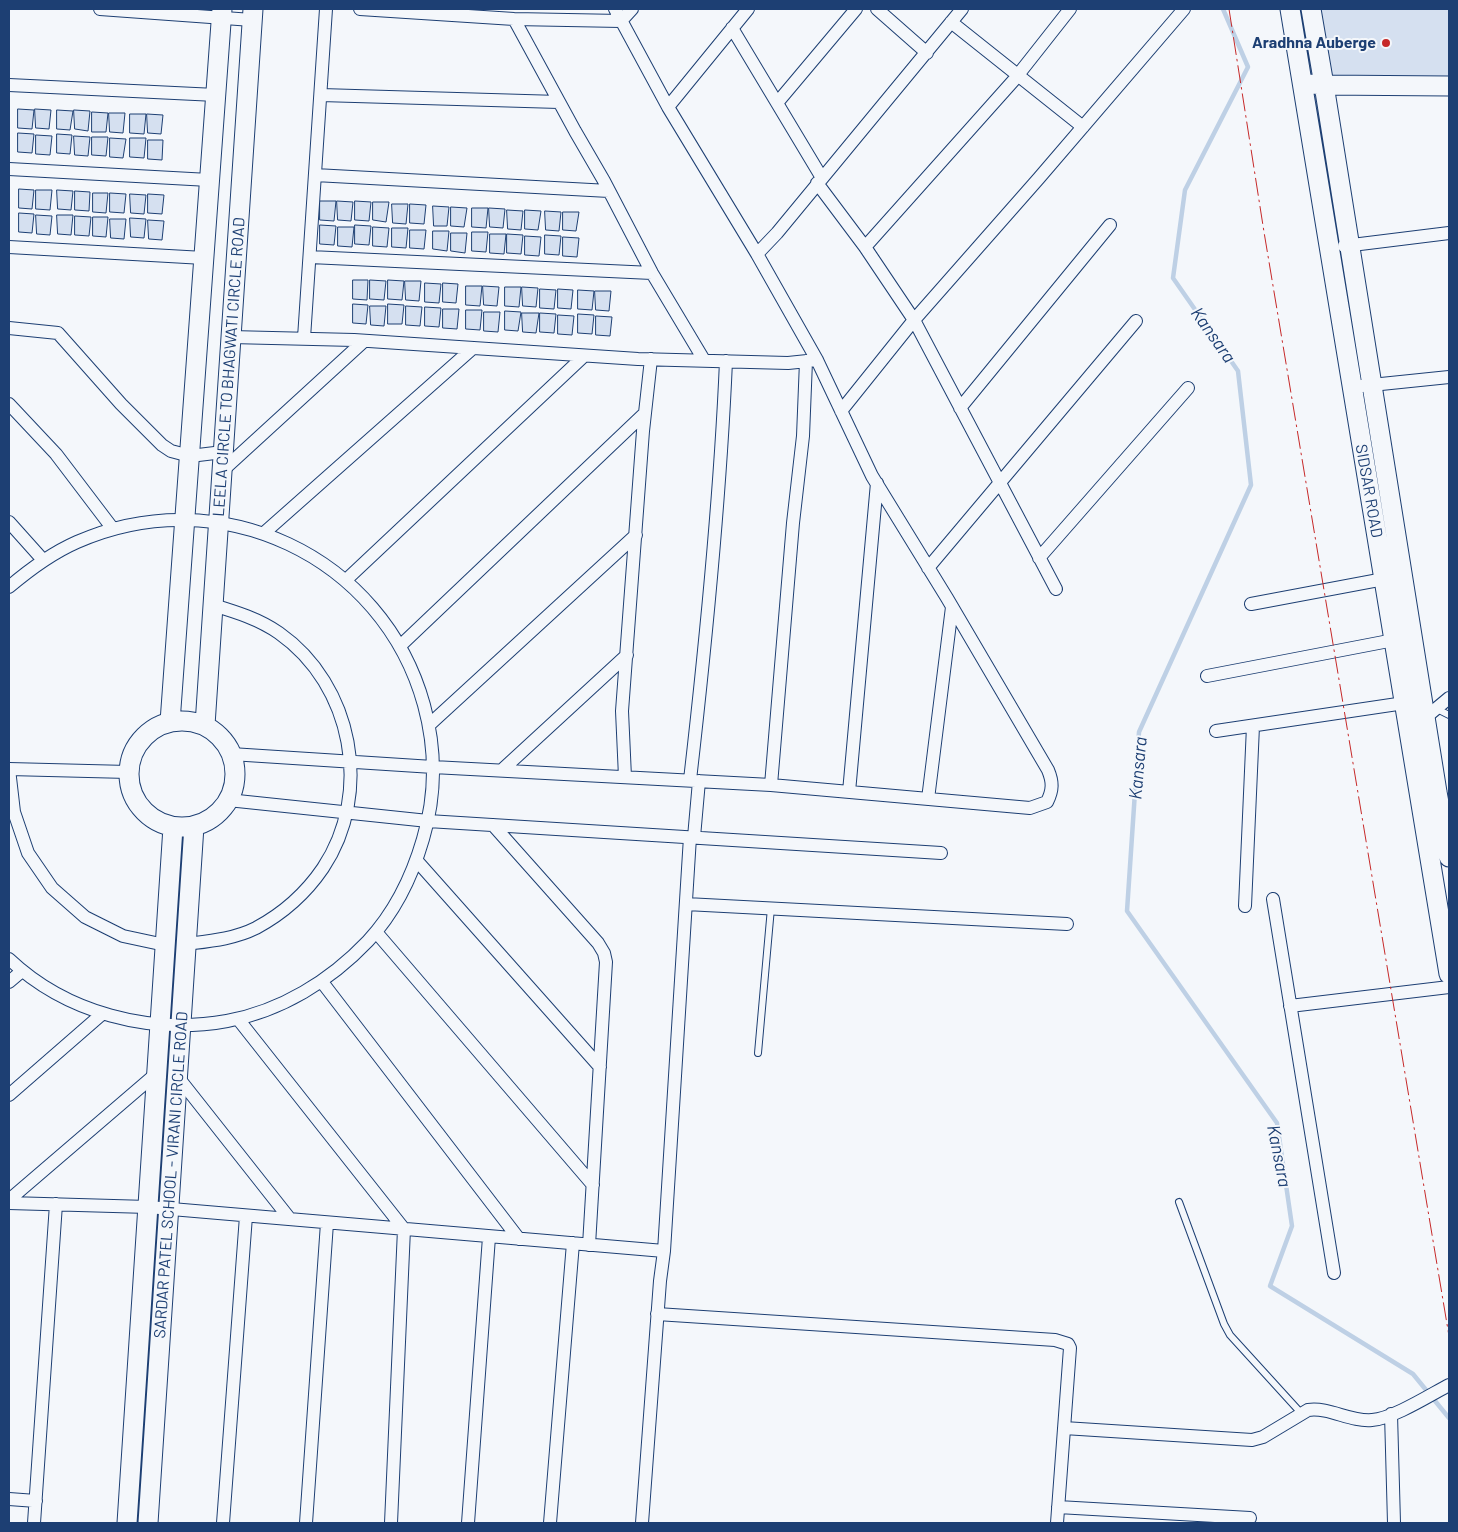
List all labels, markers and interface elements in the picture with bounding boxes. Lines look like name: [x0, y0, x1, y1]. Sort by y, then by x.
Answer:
place label: Aradhna Auberge: [1252, 33, 1376, 53]
marker: Aradhna Auberge: [1380, 37, 1392, 49]
street label: LEELA CIRCLE TO BHAGWATI CIRCLE ROAD: [209, 217, 249, 517]
water label: Kansara: [1186, 303, 1240, 367]
street label: SIDSAR ROAD: [1351, 443, 1387, 539]
water label: Kansara: [1124, 736, 1152, 800]
street label: SARDAR PATEL SCHOOL - VIRANI CIRCLE ROAD: [150, 1011, 192, 1339]
water label: Kansara: [1262, 1123, 1296, 1189]

